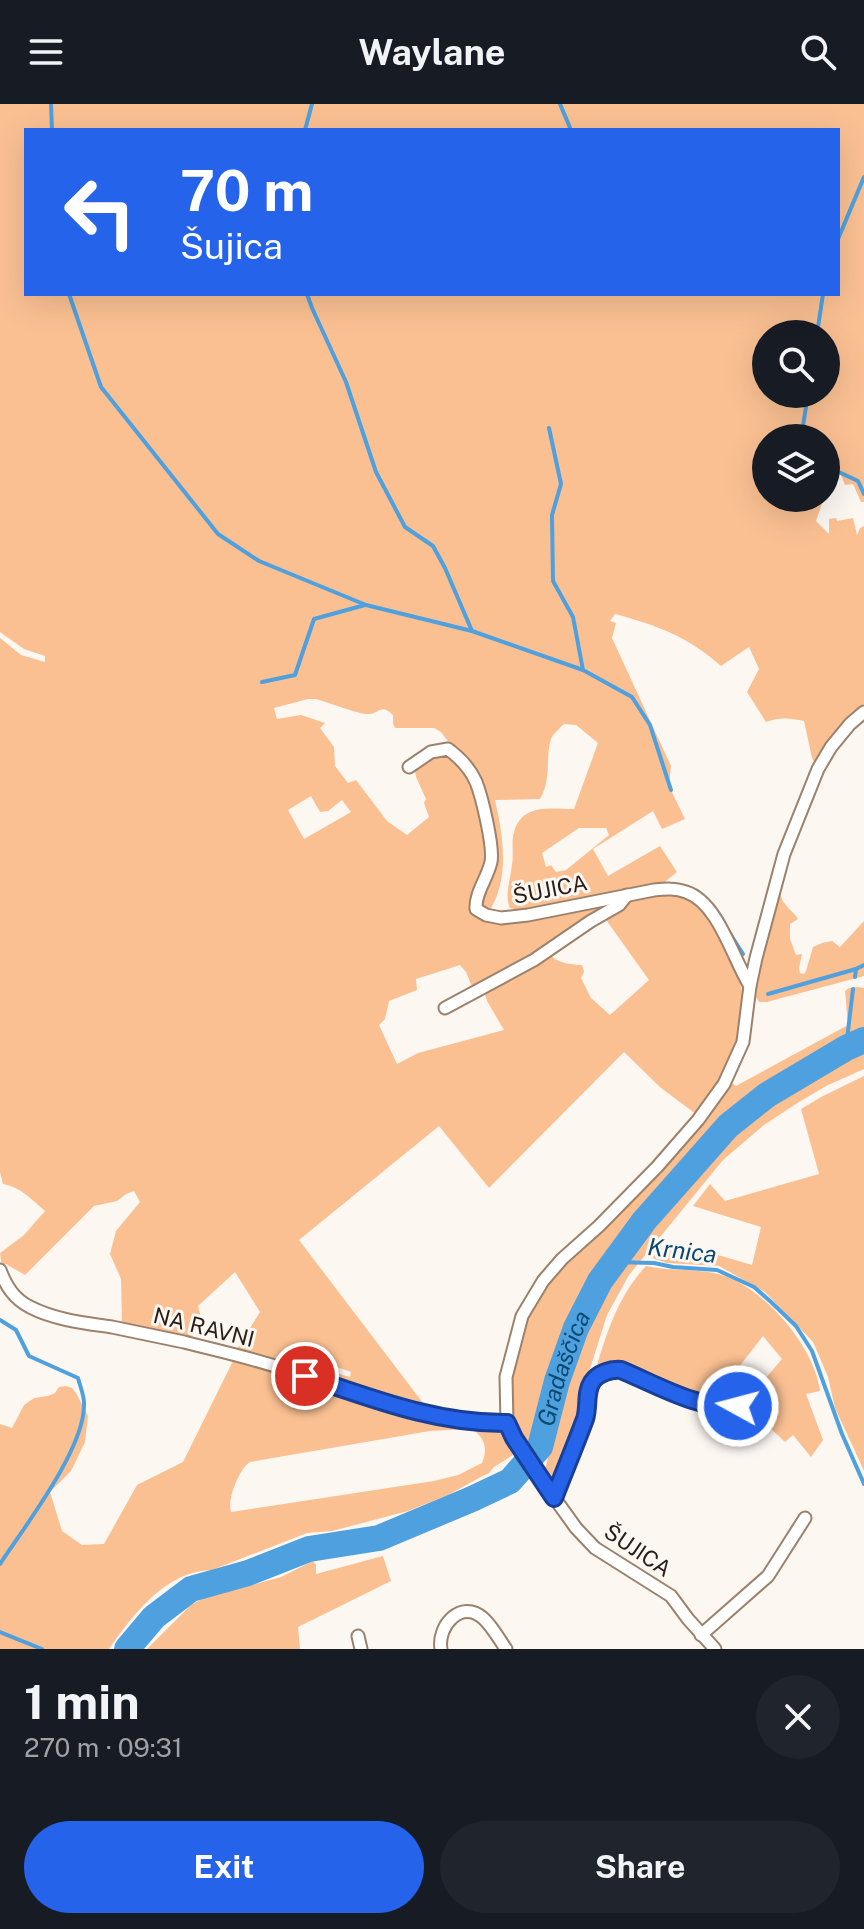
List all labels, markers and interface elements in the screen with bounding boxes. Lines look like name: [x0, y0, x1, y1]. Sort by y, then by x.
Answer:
icon: menu: [24, 30, 68, 74]
icon: search: [796, 30, 840, 74]
text: Waylane: [358, 31, 506, 73]
text: 70 m: [180, 158, 313, 224]
icon: left: [48, 160, 152, 264]
text: Šujica: [180, 225, 283, 267]
map controls: [752, 320, 840, 512]
button: search: [752, 320, 840, 408]
button: layers: [752, 424, 840, 512]
street label: ŠUJICA: [511, 869, 589, 909]
water label: Krnica: [646, 1232, 718, 1268]
street label: NA RAVNI: [151, 1302, 257, 1352]
water label: Gradaščica: [531, 1306, 596, 1429]
pin: [271, 1342, 339, 1410]
icon: arrive: [283, 1354, 327, 1398]
position arrow: [696, 1364, 780, 1448]
street label: ŠUJICA: [599, 1518, 677, 1582]
text: 1 min: [24, 1673, 140, 1730]
button: close: [756, 1675, 840, 1759]
text: 270 m · 09:31: [24, 1732, 183, 1763]
button: Exit: [24, 1821, 424, 1913]
button: Share: [440, 1821, 840, 1913]

